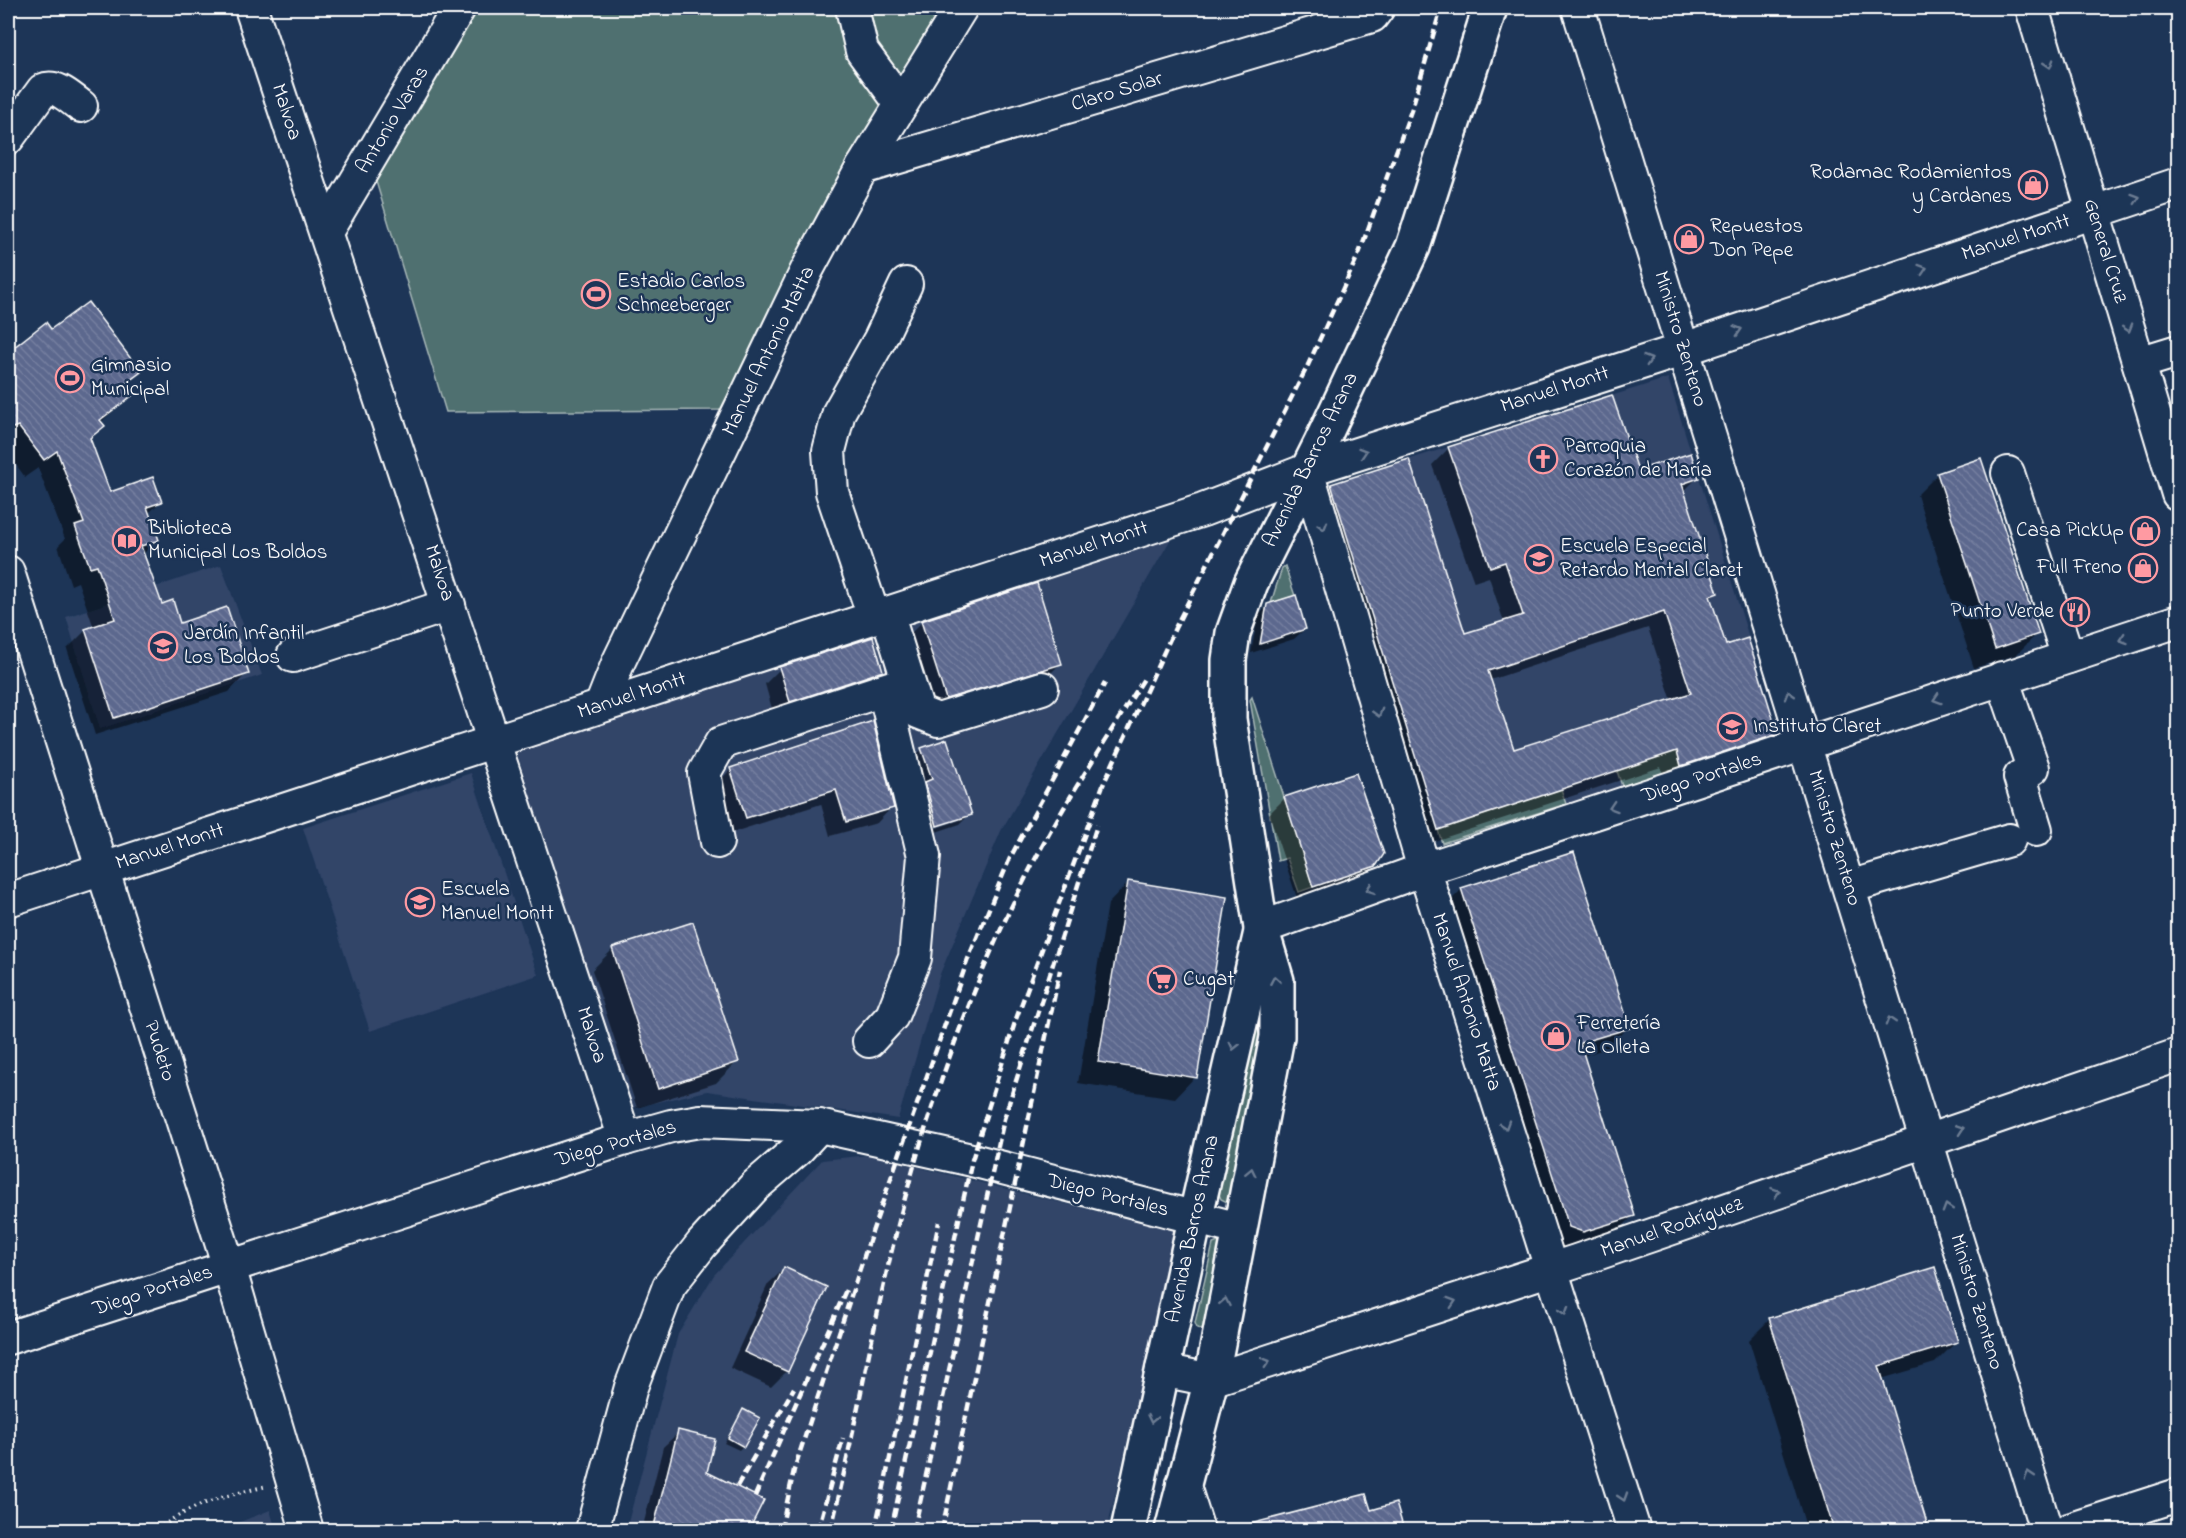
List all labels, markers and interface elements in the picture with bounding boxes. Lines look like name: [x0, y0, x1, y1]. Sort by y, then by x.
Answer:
one-way arrow: [2042, 58, 2054, 68]
street label: Antonio Varas: [349, 60, 437, 180]
street label: Claro Solar: [1068, 64, 1167, 120]
street label: Malvoa: [263, 80, 309, 144]
place label: Rodamac Rodamientos y Cardanes: [1810, 158, 2012, 214]
shop icon: Rodamac Rodamientos y Cardanes: [2017, 169, 2049, 201]
one-way arrow: [2130, 192, 2141, 205]
street label: General Cruz: [2075, 195, 2135, 307]
street label: Manuel Montt: [1958, 206, 2074, 270]
place label: Repuestos Don Pepe: [1709, 212, 1803, 266]
shop icon: Repuestos Don Pepe: [1673, 223, 1705, 255]
street label: Manuel Antonio Matta: [715, 261, 823, 441]
one-way arrow: [1917, 263, 1928, 276]
place label: Estadio Carlos Schneeberger: [617, 267, 745, 323]
street label: Ministro Zenteno: [1645, 267, 1715, 411]
sports icon: Estadio Carlos Schneeberger: [580, 278, 612, 310]
one-way arrow: [2121, 322, 2134, 333]
one-way arrow: [1732, 325, 1743, 338]
place label: Gimnasio Municipal: [91, 351, 171, 405]
one-way arrow: [1642, 355, 1653, 368]
street label: Manuel Montt: [1497, 358, 1613, 422]
sports icon: Gimnasio Municipal: [54, 362, 86, 394]
street label: Avenida Barros Arana: [1256, 367, 1366, 553]
place label: Parroquia Corazón de María: [1564, 432, 1712, 486]
church icon: Parroquia Corazón de María: [1527, 443, 1559, 475]
one-way arrow: [1357, 447, 1368, 459]
street label: Manuel Montt: [1036, 513, 1152, 577]
place label: Biblioteca Municipal Los Boldos: [147, 514, 327, 568]
shop icon: Casa PickUp: [2129, 515, 2161, 547]
place label: Casa PickUp: [2016, 516, 2124, 546]
one-way arrow: [1316, 520, 1328, 531]
library icon: Biblioteca Municipal Los Boldos: [111, 525, 143, 557]
place label: Escuela Especial Retardo Mental Claret: [1560, 532, 1743, 586]
street label: Malvoa: [416, 541, 462, 605]
school or university icon: Escuela Especial Retardo Mental Claret: [1523, 543, 1555, 575]
shop icon: Full Freno: [2127, 552, 2159, 584]
place label: Full Freno: [2035, 553, 2122, 583]
restaurant icon: Punto Verde: [2059, 596, 2091, 628]
place label: Punto Verde: [1951, 597, 2055, 627]
place label: Jardín Infantil Los Boldos: [184, 619, 304, 673]
school or university icon: Jardín Infantil Los Boldos: [147, 630, 179, 662]
one-way arrow: [2118, 632, 2129, 645]
street label: Manuel Montt: [574, 664, 690, 728]
one-way arrow: [1784, 690, 1796, 701]
one-way arrow: [1932, 692, 1943, 705]
one-way arrow: [1371, 707, 1383, 718]
school or university icon: Instituto Claret: [1716, 711, 1748, 743]
place label: Instituto Claret: [1753, 712, 1881, 742]
street label: Diego Portales: [1637, 744, 1766, 814]
street label: Ministro Zenteno: [1799, 766, 1869, 910]
one-way arrow: [1608, 800, 1619, 812]
street label: Manuel Montt: [112, 815, 228, 879]
place label: Escuela Manuel Montt: [441, 875, 554, 929]
one-way arrow: [1365, 882, 1375, 895]
school or university icon: Escuela Manuel Montt: [404, 886, 436, 918]
street label: Manuel Antonio Matta: [1423, 909, 1509, 1095]
supermarket icon: Cugat: [1146, 964, 1178, 996]
place label: Cugat: [1183, 965, 1234, 997]
one-way arrow: [1270, 975, 1282, 985]
street label: Malvoa: [568, 1003, 614, 1067]
place label: Ferretería La Olleta: [1576, 1009, 1661, 1063]
one-way arrow: [1885, 1016, 1897, 1027]
street label: Pudeto: [135, 1017, 183, 1085]
shop icon: Ferretería La Olleta: [1540, 1020, 1572, 1052]
one-way arrow: [1229, 1041, 1242, 1051]
street label: Diego Portales: [551, 1112, 681, 1178]
one-way arrow: [1498, 1119, 1510, 1130]
one-way arrow: [1955, 1124, 1965, 1137]
street label: Avenida Barros Arana: [1158, 1132, 1228, 1326]
street label: Diego Portales: [1042, 1166, 1172, 1228]
one-way arrow: [1243, 1167, 1256, 1177]
one-way arrow: [1770, 1187, 1781, 1200]
street label: Manuel Rodríguez: [1597, 1190, 1748, 1268]
one-way arrow: [1942, 1203, 1954, 1214]
street label: Ministro Zenteno: [1941, 1230, 2011, 1374]
street label: Diego Portales: [88, 1257, 217, 1327]
one-way arrow: [1446, 1296, 1457, 1309]
one-way arrow: [1218, 1297, 1231, 1307]
one-way arrow: [1557, 1305, 1569, 1316]
one-way arrow: [1260, 1356, 1271, 1369]
one-way arrow: [1146, 1414, 1159, 1424]
one-way arrow: [2024, 1470, 2036, 1481]
one-way arrow: [1616, 1491, 1628, 1502]

